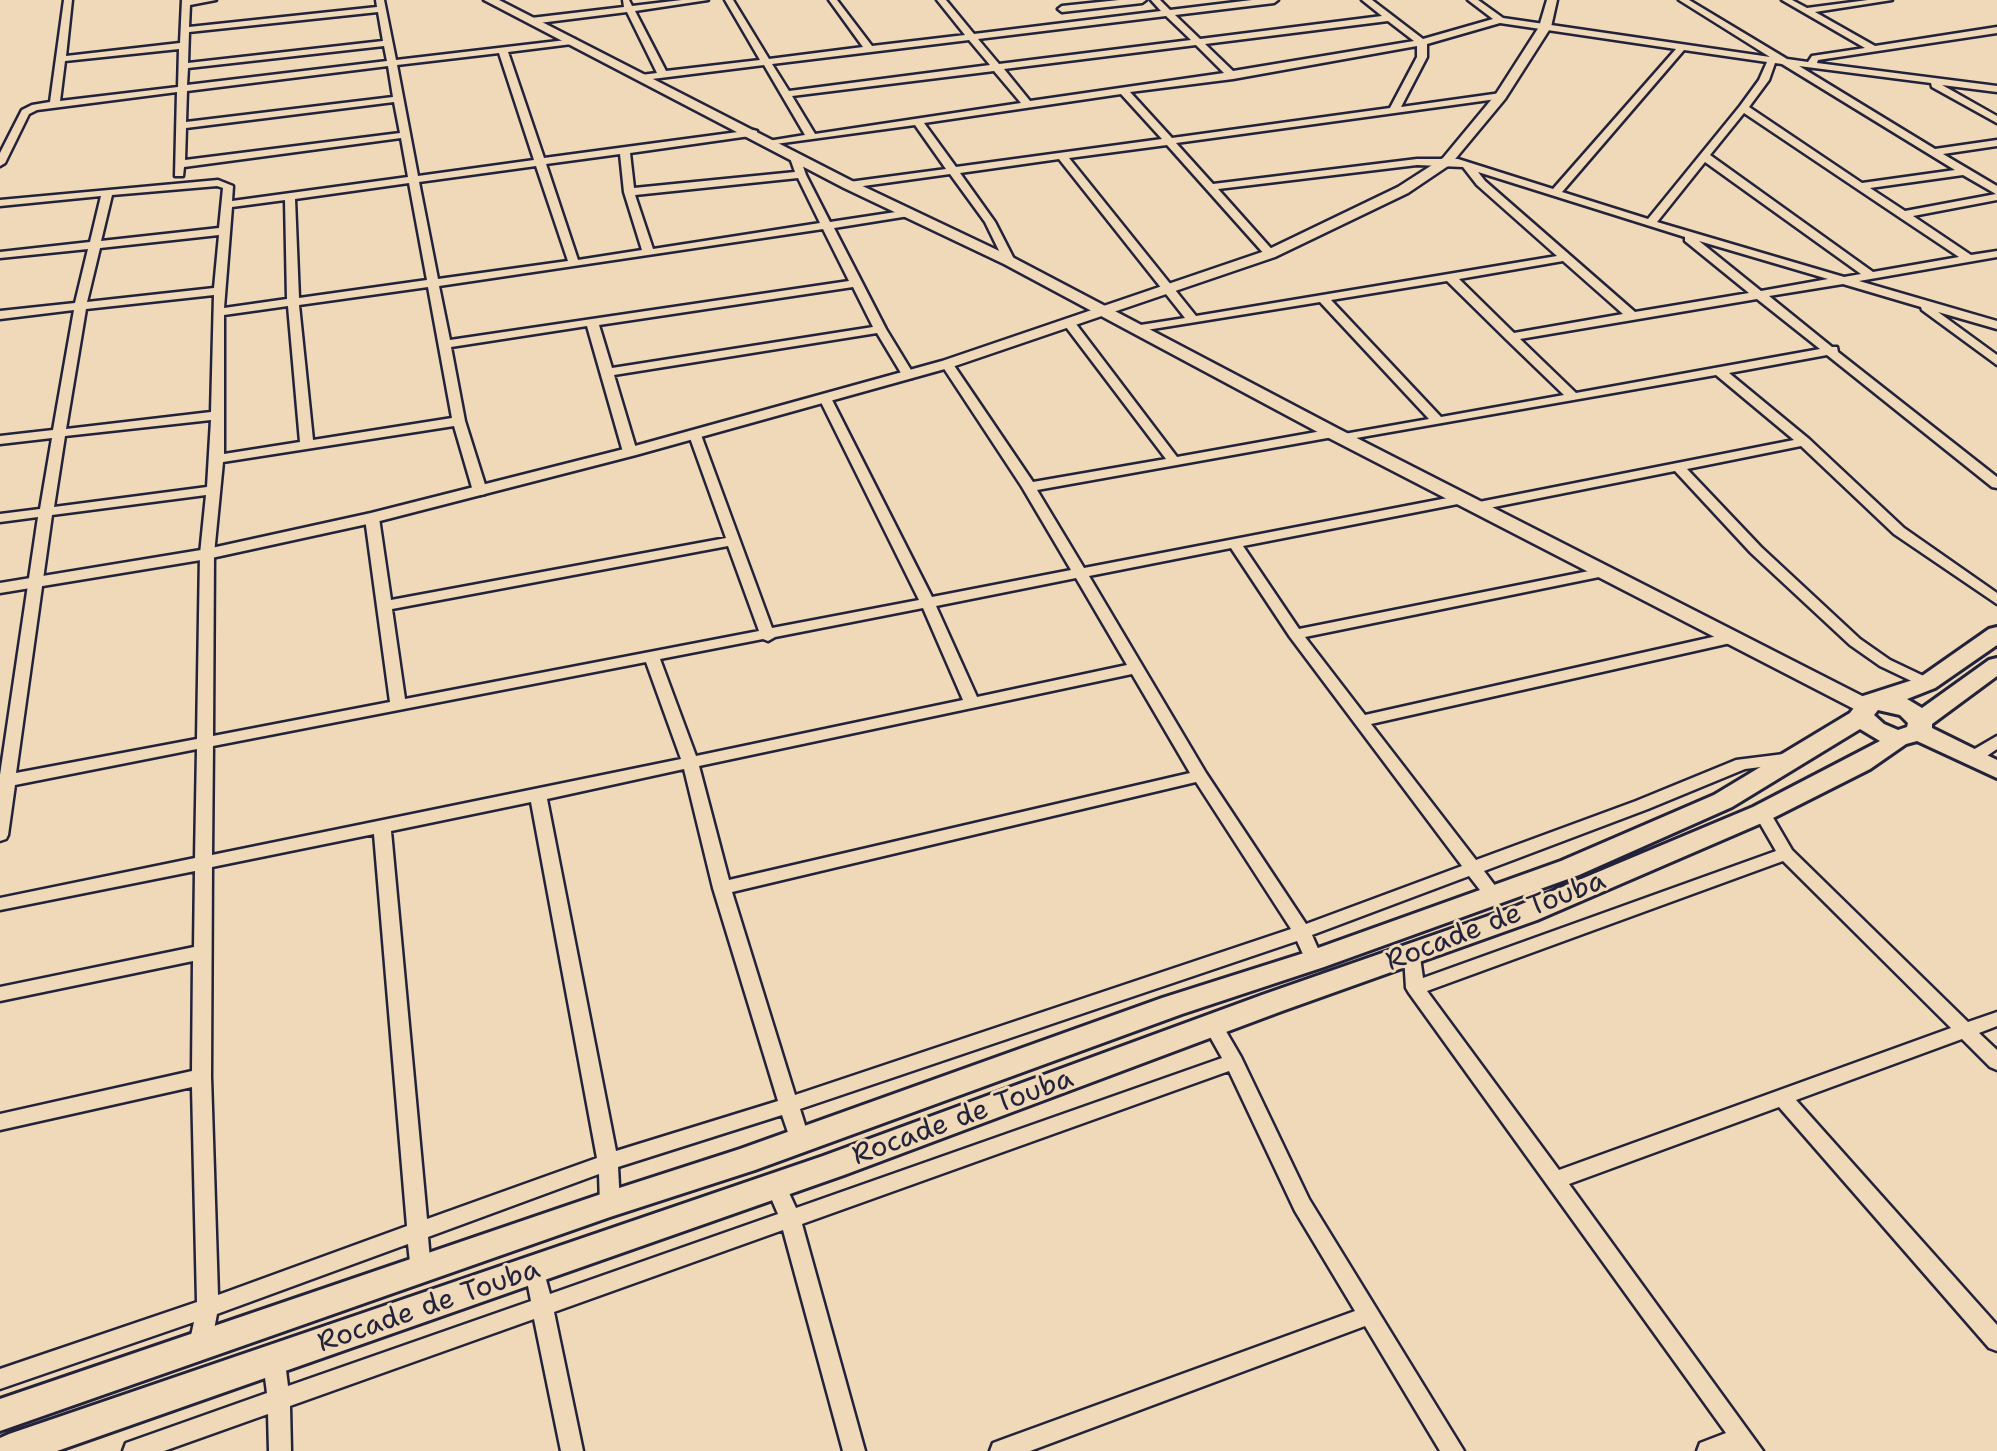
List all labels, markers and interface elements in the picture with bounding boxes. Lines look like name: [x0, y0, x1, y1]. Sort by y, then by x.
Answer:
street label: Rocade de Touba: [1381, 865, 1611, 979]
street label: Rocade de Touba: [848, 1062, 1078, 1174]
street label: Rocade de Touba: [314, 1253, 544, 1361]

